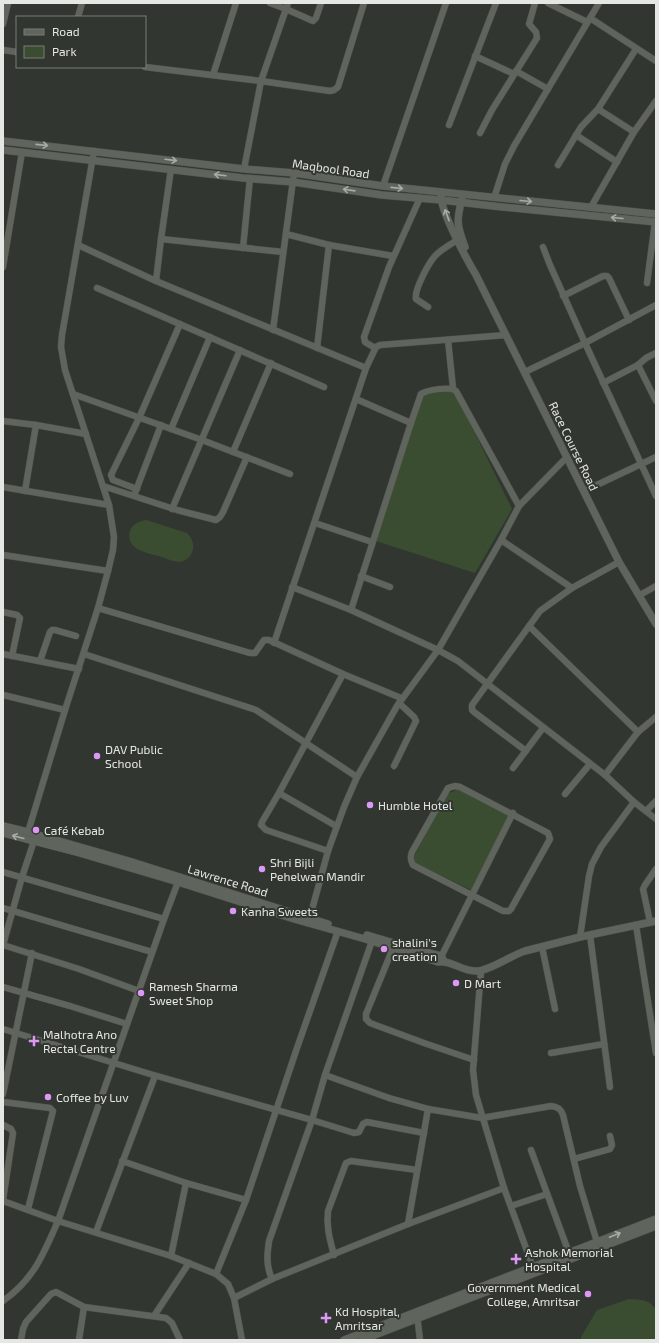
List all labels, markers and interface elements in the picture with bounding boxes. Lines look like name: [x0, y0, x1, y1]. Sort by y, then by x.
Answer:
legend: [16, 16, 146, 68]
text: Road: [52, 24, 80, 38]
text: Park: [52, 44, 77, 58]
one-way arrow: [35, 142, 48, 149]
street label: Maqbool Road: [291, 156, 371, 180]
one-way arrow: [164, 157, 177, 164]
one-way arrow: [214, 171, 227, 179]
one-way arrow: [390, 184, 403, 191]
one-way arrow: [343, 186, 356, 194]
one-way arrow: [520, 197, 533, 204]
one-way arrow: [442, 209, 450, 221]
one-way arrow: [611, 214, 624, 222]
street label: Race Course Road: [546, 399, 602, 493]
place label: DAV Public School: [105, 742, 163, 770]
marker: DAV Public School: [92, 751, 102, 761]
place label: Humble Hotel: [378, 798, 453, 812]
marker: Humble Hotel: [365, 800, 375, 810]
place label: Café Kebab: [44, 823, 105, 837]
marker: Café Kebab: [31, 825, 41, 835]
one-way arrow: [12, 832, 25, 840]
place label: Shri Bijli Pehelwan Mandir: [270, 855, 365, 883]
street label: Lawrence Road: [186, 861, 270, 899]
marker: Shri Bijli Pehelwan Mandir: [257, 864, 267, 874]
place label: Kanha Sweets: [241, 904, 318, 918]
marker: Kanha Sweets: [228, 906, 238, 916]
place label: shalini's creation: [392, 935, 437, 963]
marker: shalini's creation: [379, 944, 389, 954]
place label: D Mart: [464, 976, 502, 990]
marker: D Mart: [451, 978, 461, 988]
place label: Ramesh Sharma Sweet Shop: [149, 979, 238, 1007]
marker: Ramesh Sharma Sweet Shop: [136, 988, 146, 998]
place label: Malhotra Ano Rectal Centre: [43, 1027, 117, 1055]
marker: Malhotra Ano Rectal Centre: [28, 1035, 40, 1047]
place label: Coffee by Luv: [56, 1090, 129, 1104]
marker: Coffee by Luv: [43, 1092, 53, 1102]
one-way arrow: [609, 1231, 621, 1239]
place label: Ashok Memorial Hospital: [525, 1245, 614, 1273]
marker: Ashok Memorial Hospital: [510, 1253, 522, 1265]
place label: Government Medical College, Amritsar: [467, 1280, 580, 1308]
marker: Government Medical College, Amritsar: [583, 1289, 593, 1299]
place label: Kd Hospital, Amritsar: [335, 1304, 400, 1332]
marker: Kd Hospital, Amritsar: [320, 1312, 332, 1324]

